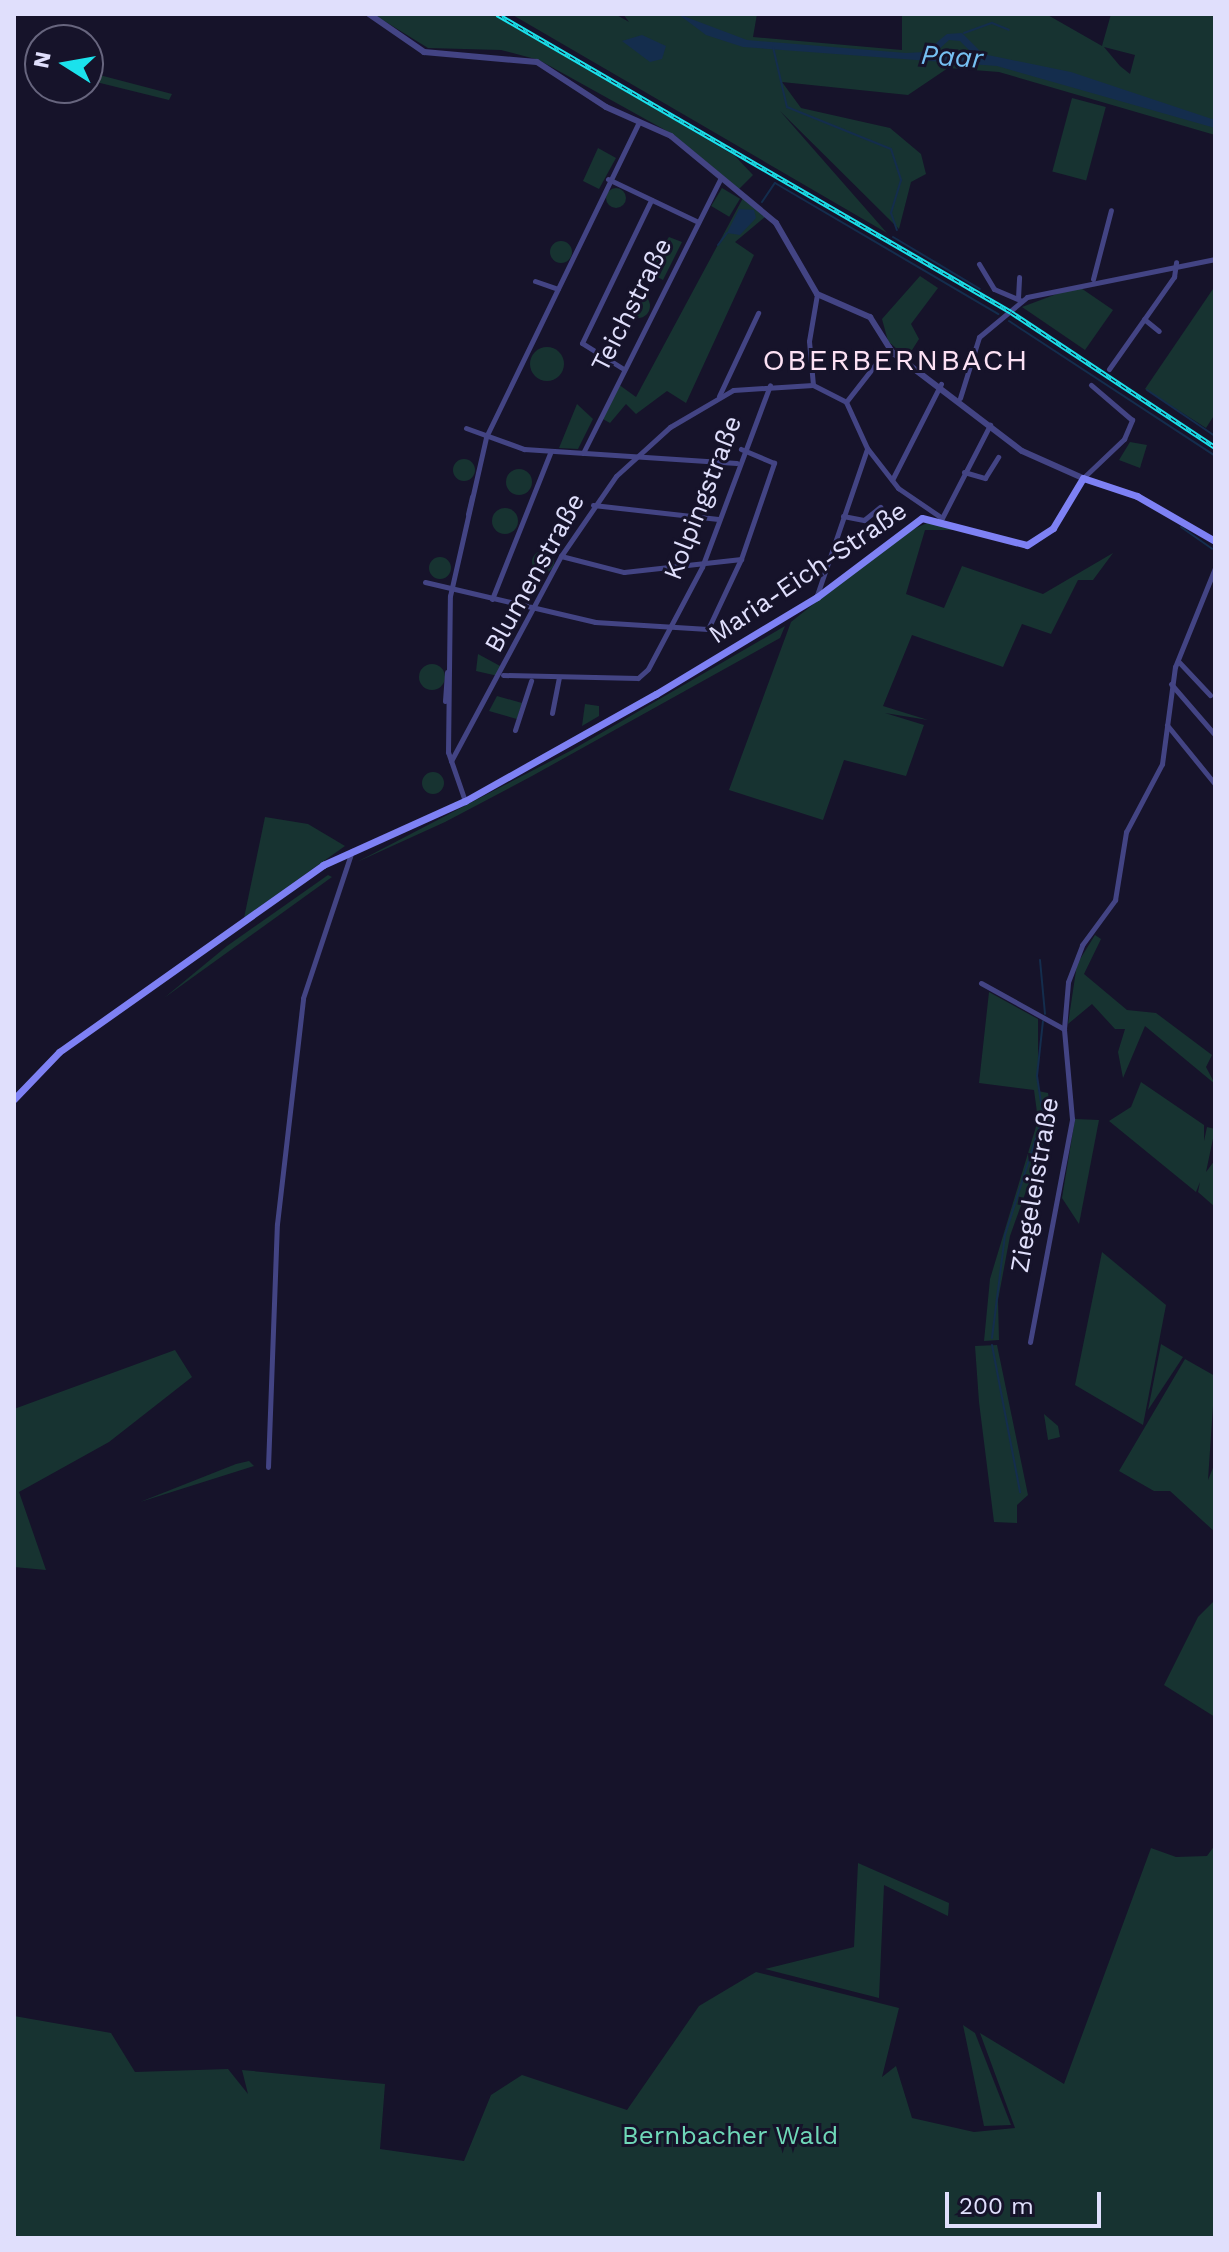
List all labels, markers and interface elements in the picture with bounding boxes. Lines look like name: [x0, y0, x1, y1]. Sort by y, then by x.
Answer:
north arrow: [24, 24, 104, 104]
water label: Paar: [920, 38, 984, 76]
text: N: [28, 49, 56, 70]
street label: Teichstraße: [585, 233, 679, 377]
district label: OBERBERNBACH: [763, 342, 1029, 378]
street label: Kolpingstraße: [657, 412, 749, 584]
street label: Blumenstraße: [478, 488, 592, 658]
street label: Maria-Eich-Straße: [703, 495, 913, 651]
street label: Ziegeleistraße: [1004, 1095, 1066, 1275]
park label: Bernbacher Wald: [621, 2120, 839, 2152]
scale bar: [949, 2176, 1105, 2226]
text: 200 m: [959, 2192, 1034, 2220]

